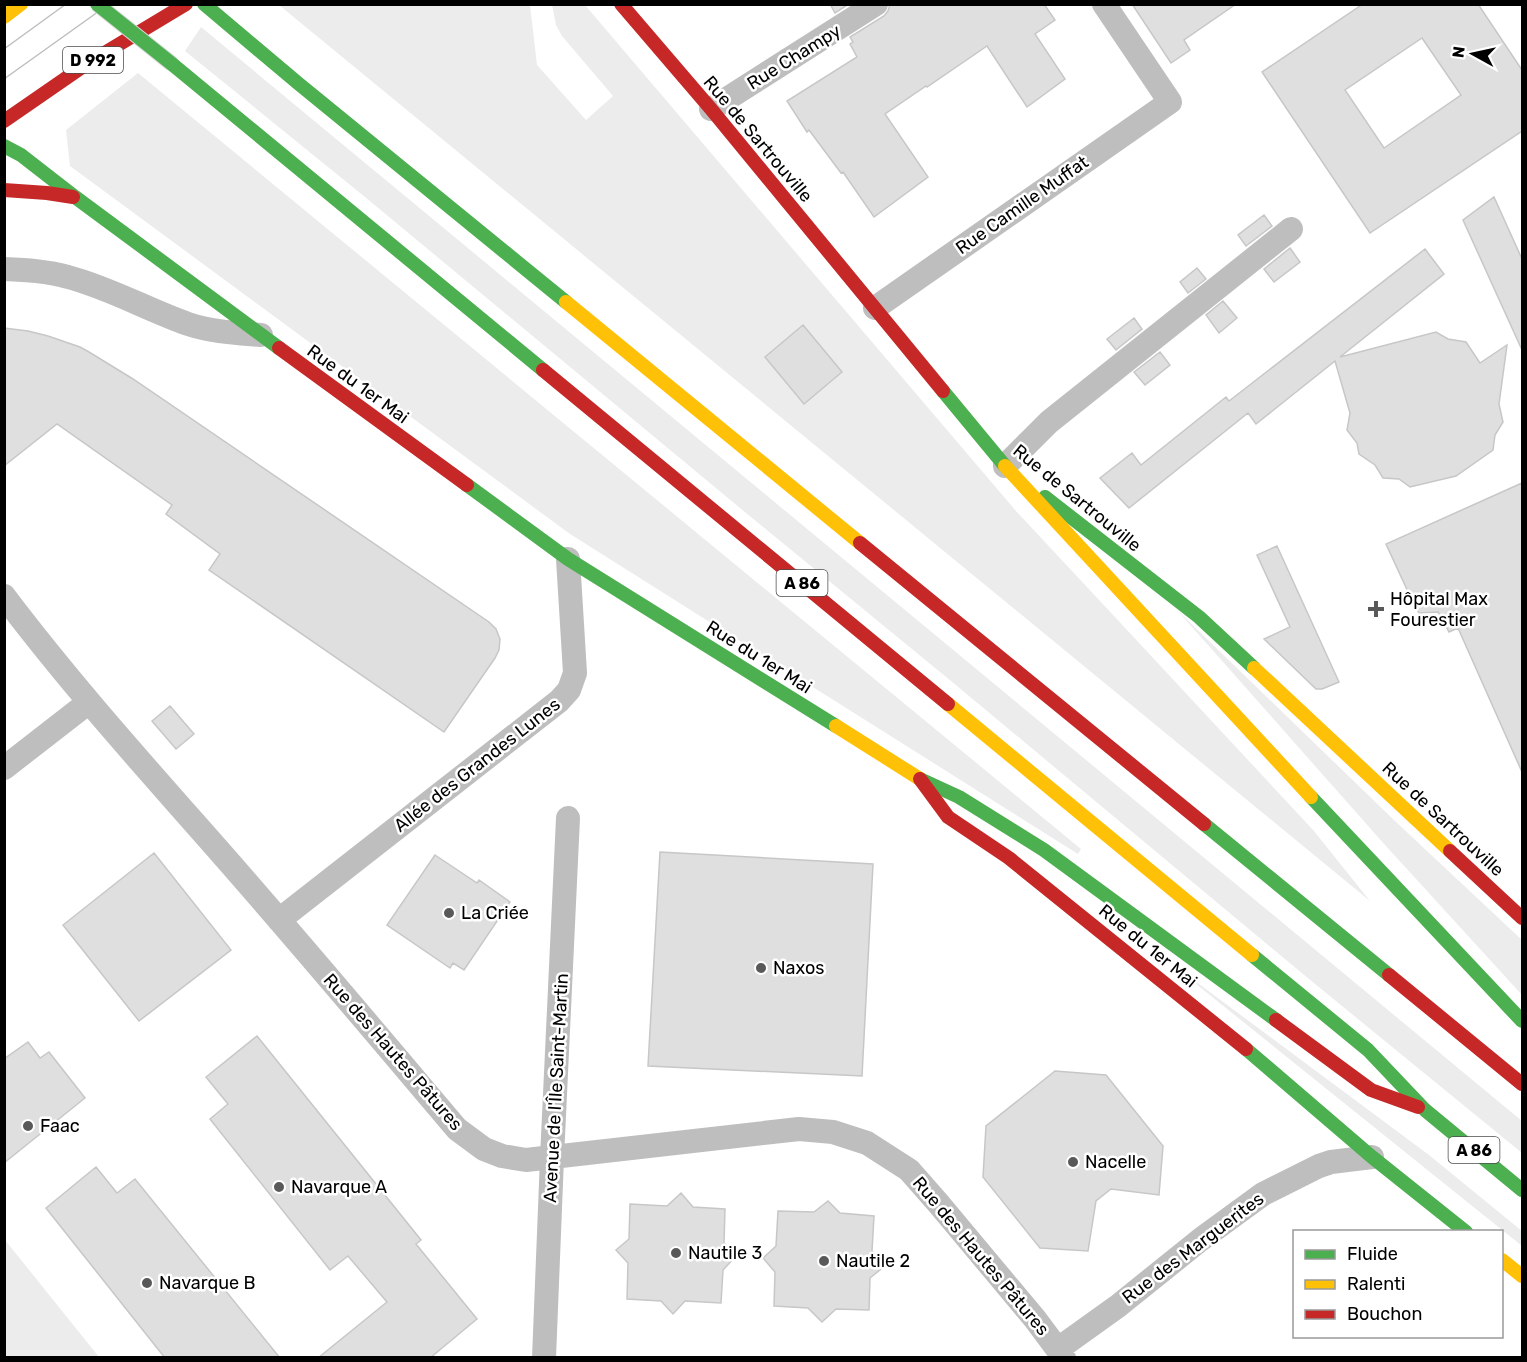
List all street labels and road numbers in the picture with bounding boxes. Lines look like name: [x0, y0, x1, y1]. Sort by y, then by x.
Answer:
street label: Rue Champy: [743, 19, 845, 94]
road number: D 992: [63, 47, 123, 73]
street label: Rue de Sartrouville: [699, 71, 817, 207]
street label: Rue Camille Muffat: [951, 151, 1093, 259]
street label: Rue du 1er Mai: [303, 340, 413, 428]
street label: Rue de Sartrouville: [1009, 440, 1145, 556]
road number: A 86: [776, 570, 828, 596]
street label: Rue du 1er Mai: [702, 616, 816, 698]
street label: Allée des Grandes Lunes: [390, 693, 564, 837]
street label: Rue de Sartrouville: [1378, 757, 1508, 881]
street label: Rue du 1er Mai: [1094, 900, 1202, 992]
street label: Rue des Hautes Pâtures: [319, 969, 467, 1135]
street label: Avenue de l'Île Saint-Martin: [539, 973, 573, 1203]
road number: A 86: [1448, 1137, 1500, 1163]
street label: Rue des Hautes Pâtures: [908, 1172, 1054, 1340]
street label: Rue des Marguerites: [1118, 1188, 1268, 1308]

